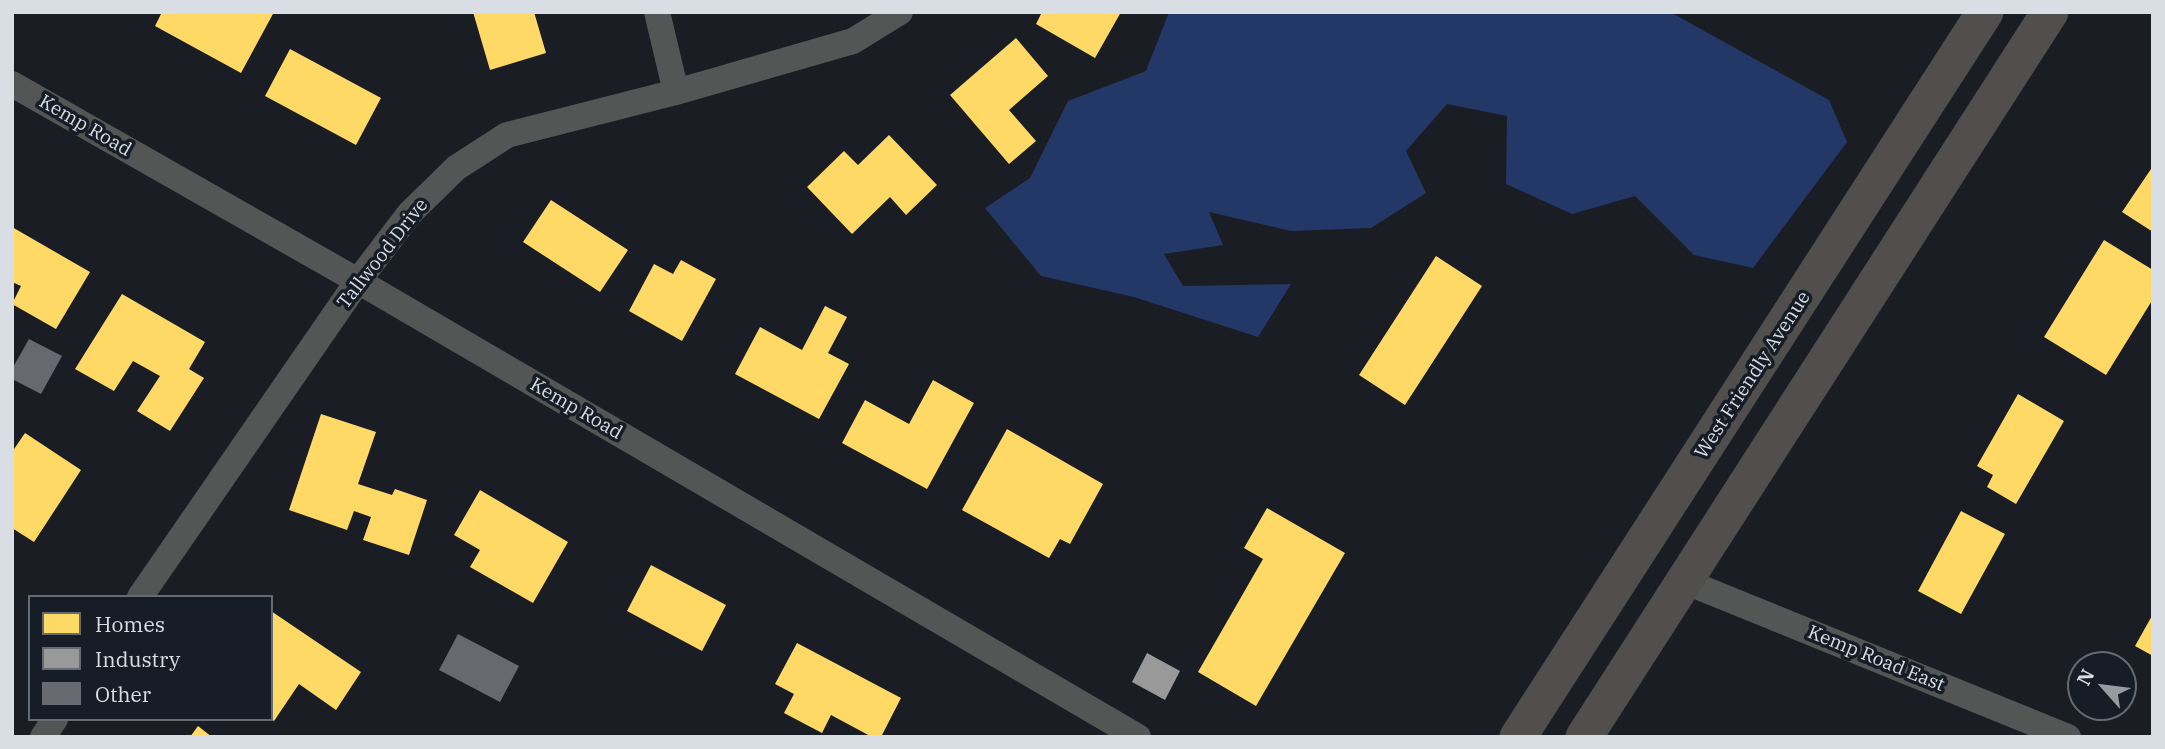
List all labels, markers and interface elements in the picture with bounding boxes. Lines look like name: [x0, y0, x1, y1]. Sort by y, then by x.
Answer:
street label: Kemp Road: [35, 90, 135, 162]
street label: Tallwood Drive: [333, 194, 433, 314]
street label: West Friendly Avenue: [1690, 287, 1816, 463]
street label: Kemp Road: [526, 373, 626, 445]
legend: [28, 595, 273, 721]
text: Homes: [95, 610, 165, 638]
street label: Kemp Road East: [1804, 621, 1948, 697]
text: Industry: [95, 645, 180, 673]
north arrow: [2067, 651, 2137, 721]
text: N: [2071, 665, 2099, 689]
text: Other: [95, 680, 151, 708]

